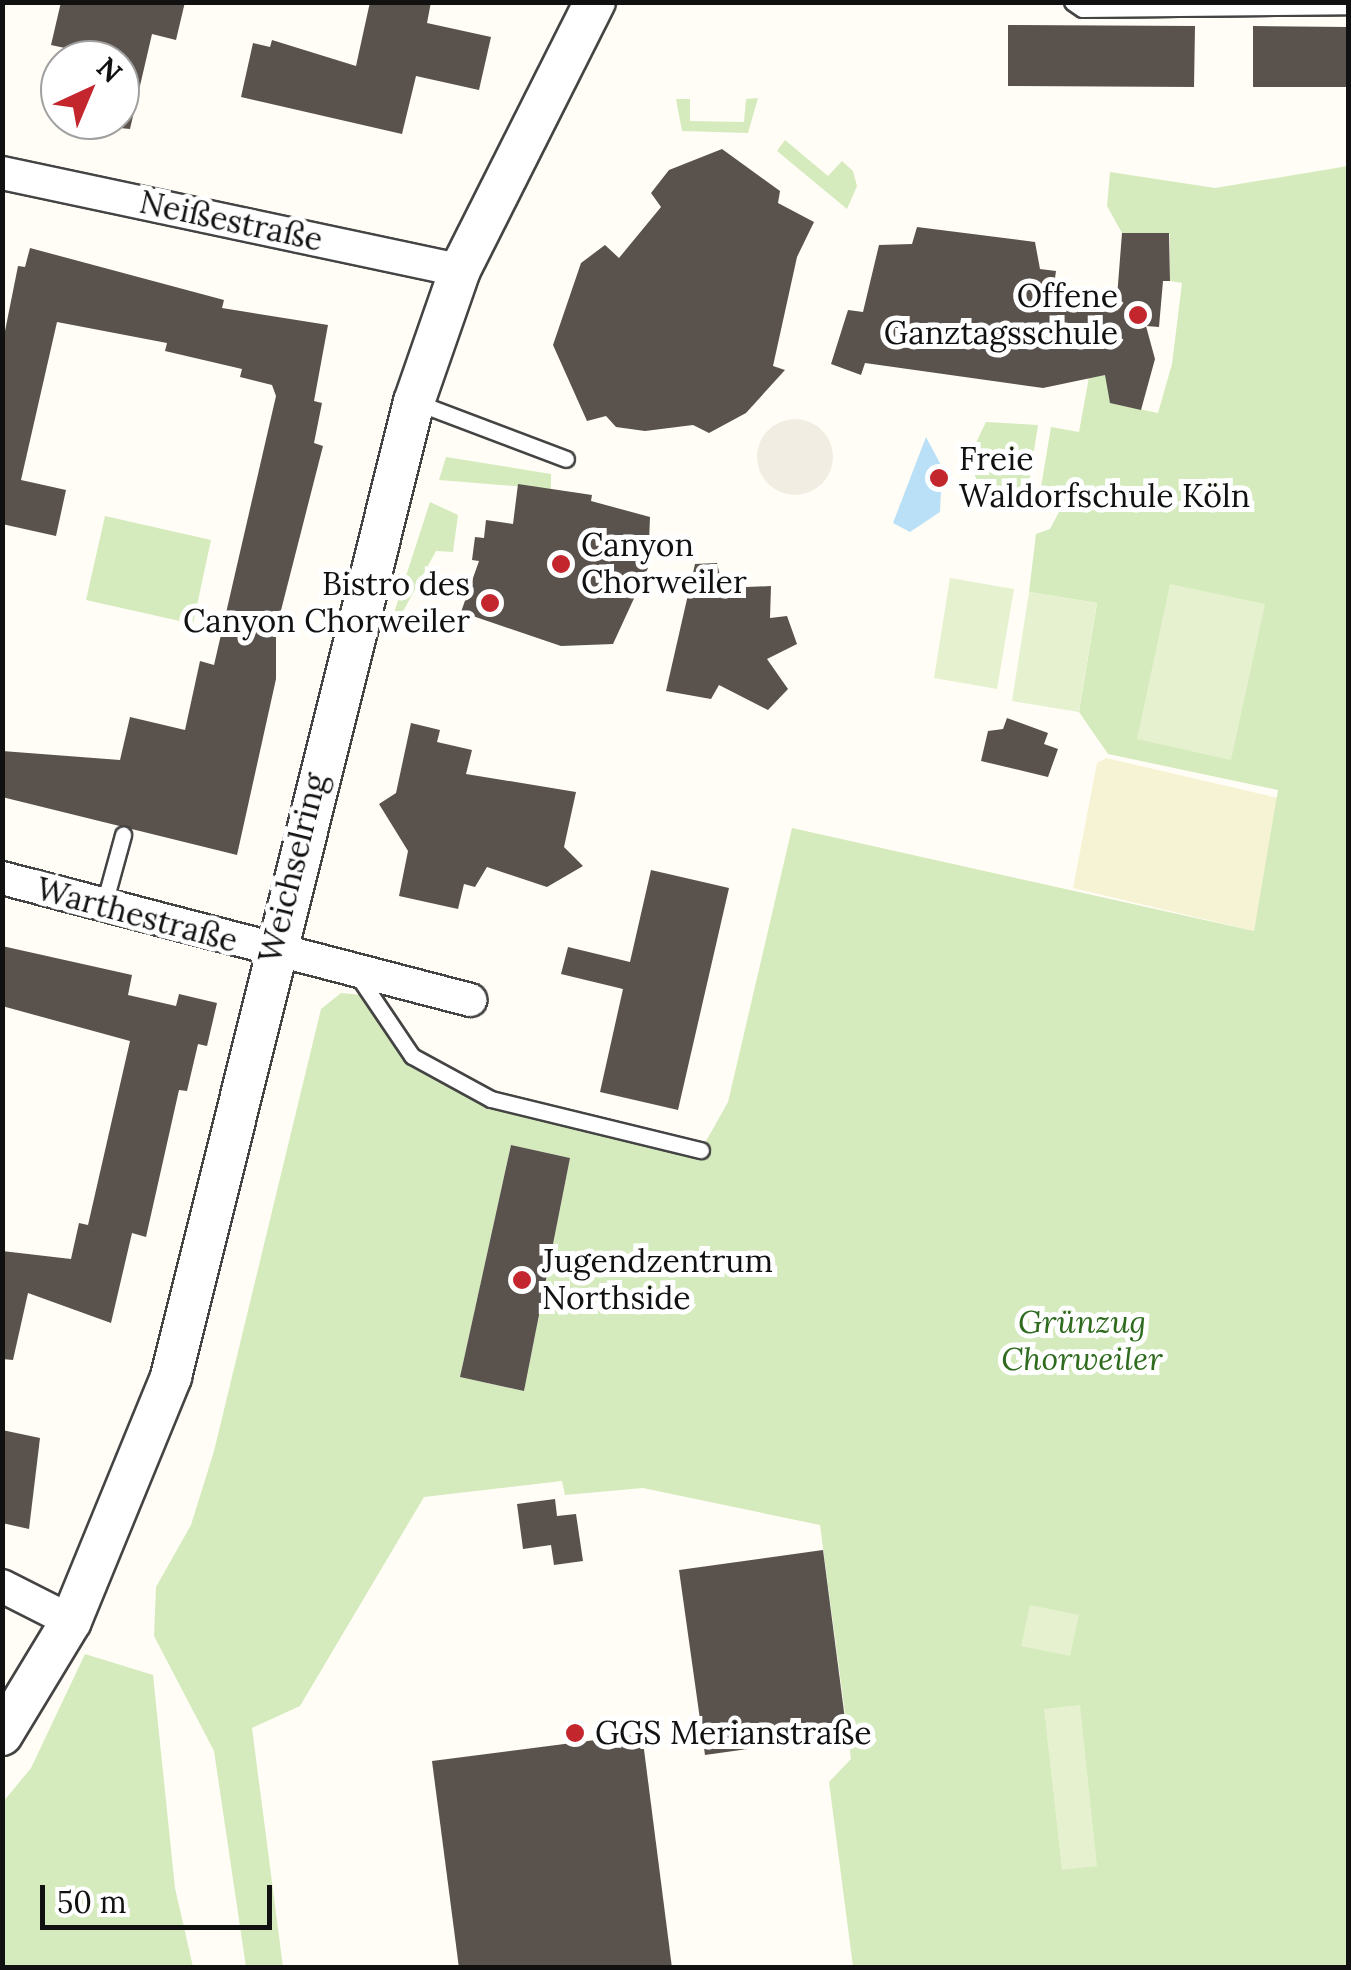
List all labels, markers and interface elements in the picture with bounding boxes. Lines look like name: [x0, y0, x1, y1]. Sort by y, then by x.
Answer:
north arrow: [40, 40, 140, 140]
text: N: [89, 49, 130, 90]
street label: Neißestraße: [136, 183, 326, 259]
place label: Offene Ganztagsschule: [884, 278, 1118, 353]
marker: Offene Ganztagsschule: [1127, 304, 1149, 326]
place label: Freie Waldorfschule Köln: [959, 441, 1250, 516]
marker: Freie Waldorfschule Köln: [928, 467, 950, 489]
place label: Canyon Chorweiler: [581, 527, 747, 602]
marker: Canyon Chorweiler: [550, 553, 572, 575]
place label: Bistro des Canyon Chorweiler: [183, 566, 470, 641]
marker: Bistro des Canyon Chorweiler: [479, 592, 501, 614]
street label: Weichselring: [251, 769, 335, 967]
street label: Warthestraße: [32, 870, 242, 960]
place label: Jugendzentrum Northside: [542, 1243, 773, 1318]
marker: Jugendzentrum Northside: [511, 1269, 533, 1291]
park label: Grünzug Chorweiler: [1001, 1304, 1163, 1379]
place label: GGS Merianstraße: [595, 1714, 872, 1752]
marker: GGS Merianstraße: [564, 1722, 586, 1744]
scale bar: [45, 1865, 278, 1927]
text: 50 m: [57, 1883, 127, 1921]

